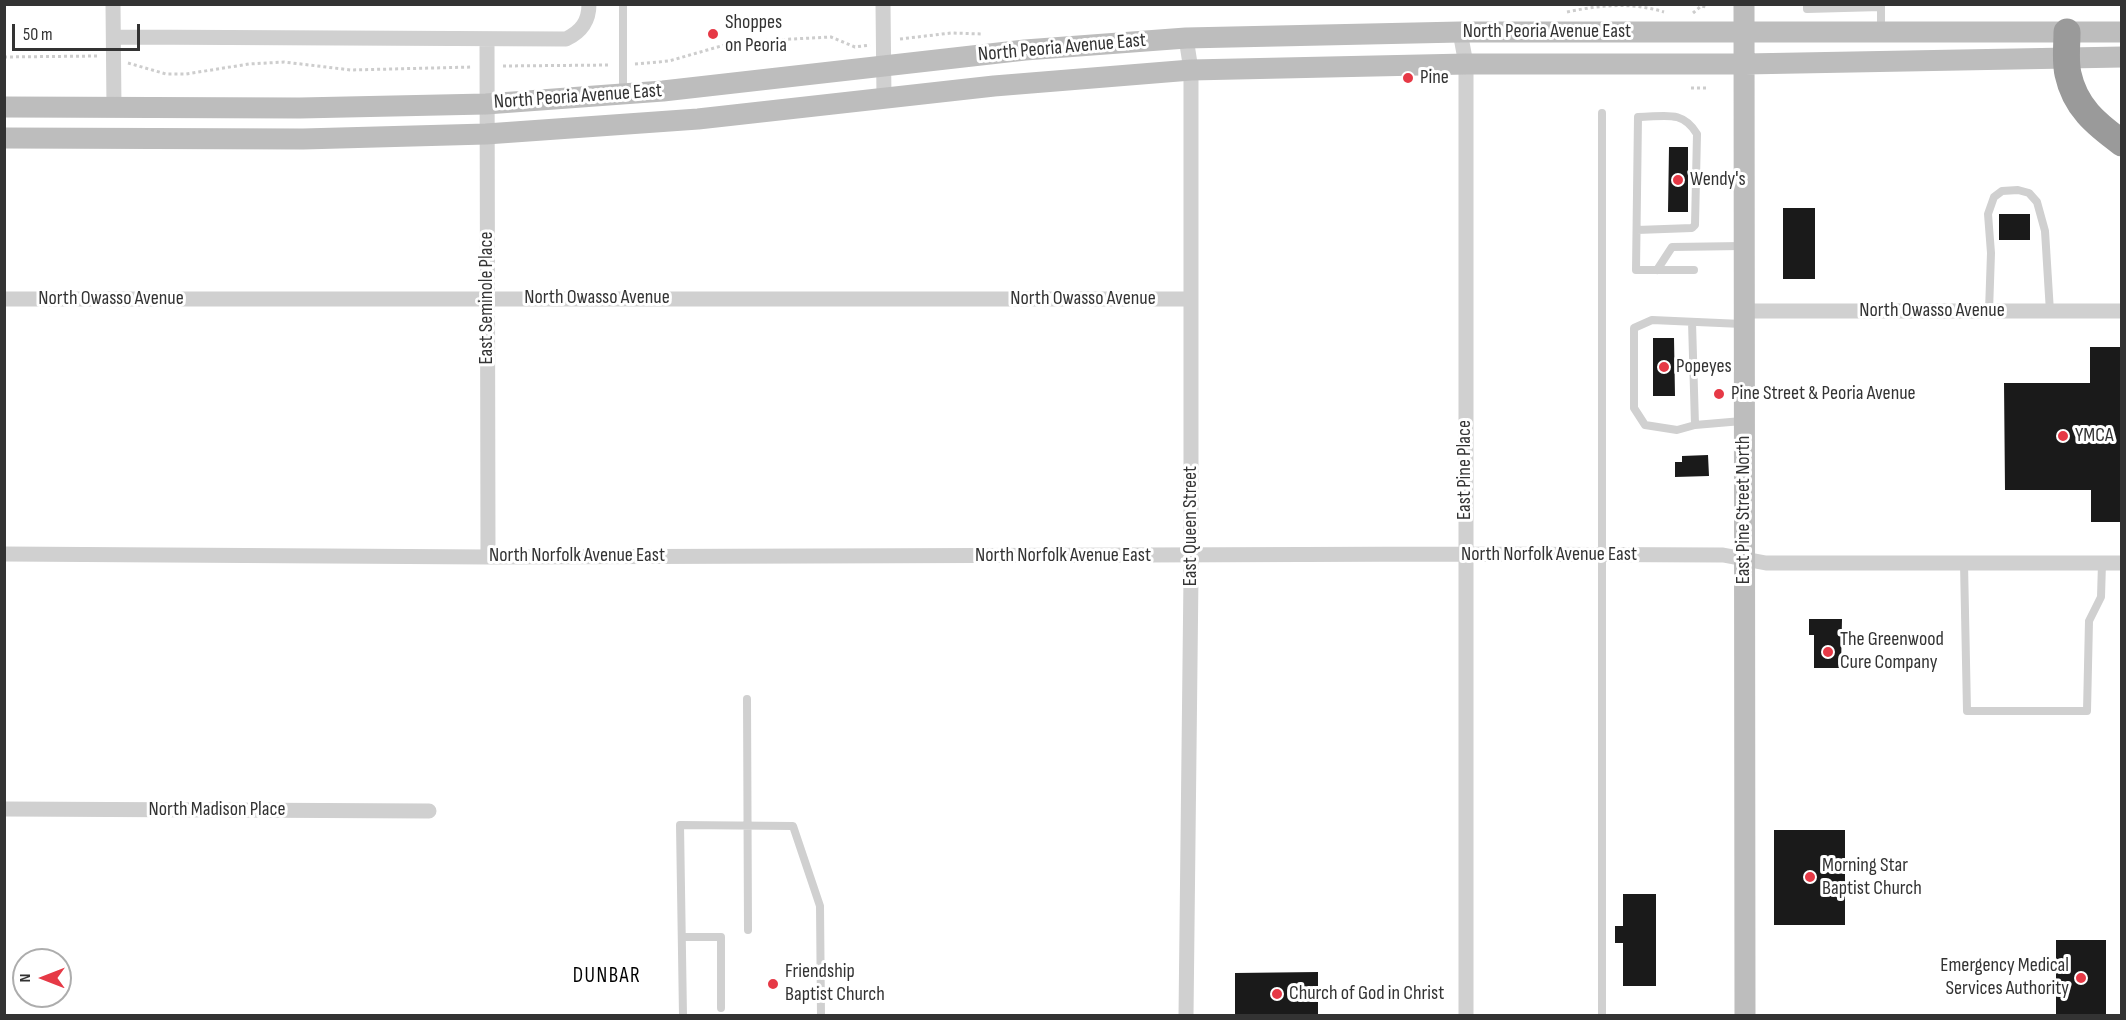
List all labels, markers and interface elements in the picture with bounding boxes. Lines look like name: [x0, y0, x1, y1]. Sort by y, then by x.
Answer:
place label: Shoppes on Peoria: [725, 11, 787, 58]
scale bar: [15, 12, 142, 50]
street label: North Peoria Avenue East: [1463, 20, 1631, 44]
text: 50 m: [23, 24, 53, 45]
marker: Shoppes on Peoria: [706, 27, 720, 41]
street label: North Peoria Avenue East: [977, 29, 1147, 67]
place label: Pine: [1420, 66, 1449, 90]
marker: Pine: [1401, 71, 1415, 85]
street label: North Peoria Avenue East: [493, 79, 663, 115]
place label: Wendy's: [1690, 168, 1746, 192]
marker: Wendy's: [1671, 173, 1685, 187]
street label: East Seminole Place: [475, 232, 499, 364]
street label: North Owasso Avenue: [524, 286, 670, 310]
street label: North Owasso Avenue: [38, 287, 184, 311]
street label: North Owasso Avenue: [1010, 287, 1156, 311]
street label: North Owasso Avenue: [1859, 299, 2005, 323]
place label: Popeyes: [1676, 355, 1732, 379]
marker: Popeyes: [1657, 360, 1671, 374]
place label: Pine Street & Peoria Avenue: [1731, 382, 1916, 406]
marker: Pine Street & Peoria Avenue: [1712, 387, 1726, 401]
street label: East Pine Place: [1453, 420, 1477, 520]
place label: YMCA: [2075, 424, 2113, 448]
marker: YMCA: [2056, 429, 2070, 443]
street label: East Pine Street North: [1732, 436, 1756, 584]
street label: East Queen Street: [1179, 466, 1203, 586]
street label: North Norfolk Avenue East: [1461, 543, 1637, 567]
street label: North Norfolk Avenue East: [489, 544, 665, 568]
street label: North Norfolk Avenue East: [975, 544, 1151, 568]
place label: The Greenwood Cure Company: [1840, 628, 1944, 675]
marker: The Greenwood Cure Company: [1821, 645, 1835, 659]
street label: North Madison Place: [149, 798, 285, 822]
place label: Morning Star Baptist Church: [1822, 854, 1922, 901]
marker: Morning Star Baptist Church: [1803, 870, 1817, 884]
north arrow: [12, 948, 72, 1008]
place label: Emergency Medical Services Authority: [1940, 954, 2069, 1001]
place label: Friendship Baptist Church: [785, 960, 885, 1007]
district label: DUNBAR: [573, 964, 641, 990]
marker: Emergency Medical Services Authority: [2074, 971, 2088, 985]
text: N: [16, 974, 35, 982]
marker: Friendship Baptist Church: [766, 977, 780, 991]
place label: Church of God in Christ: [1289, 982, 1444, 1006]
marker: Church of God in Christ: [1270, 987, 1284, 1001]

